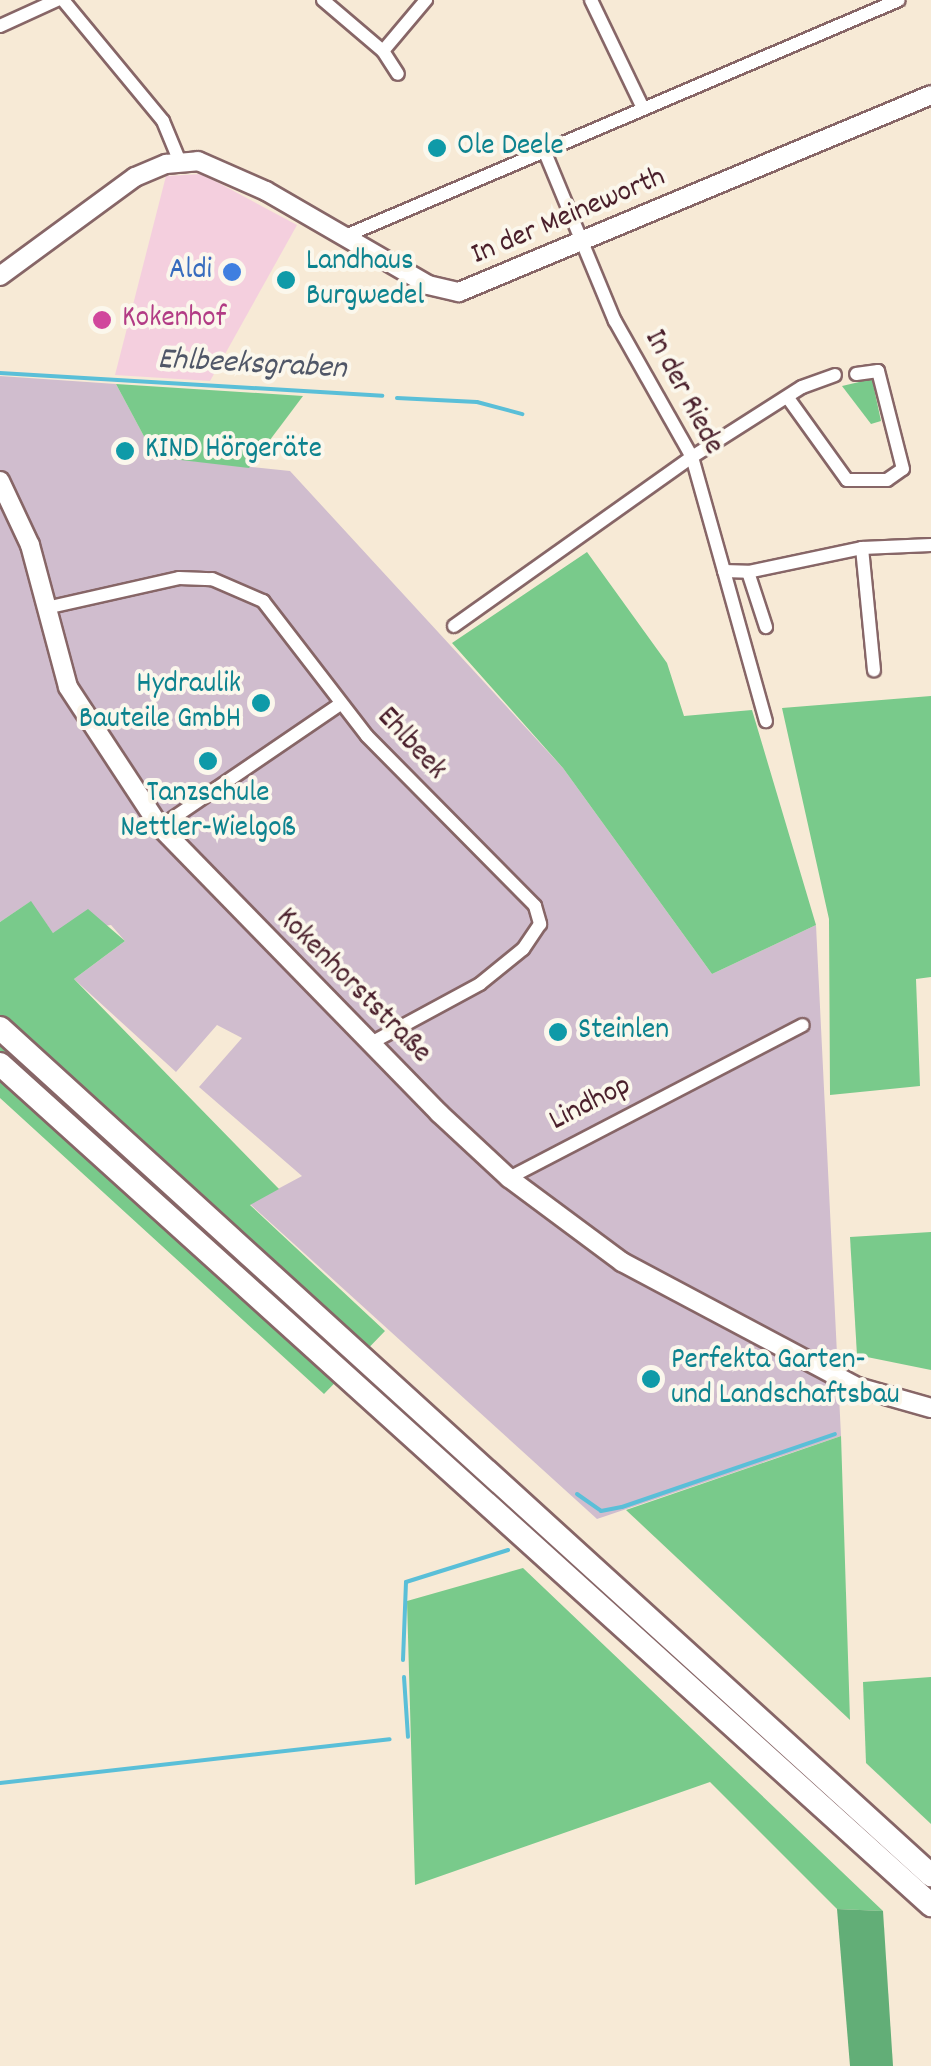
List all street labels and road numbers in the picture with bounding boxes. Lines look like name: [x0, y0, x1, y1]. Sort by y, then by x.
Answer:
street label: In der Meineworth: [467, 161, 671, 275]
street label: In der Riede: [634, 325, 730, 461]
street label: Ehlbeek: [367, 701, 453, 789]
street label: Kokenhorststraße: [267, 902, 437, 1072]
street label: Lindhop: [544, 1069, 638, 1141]

